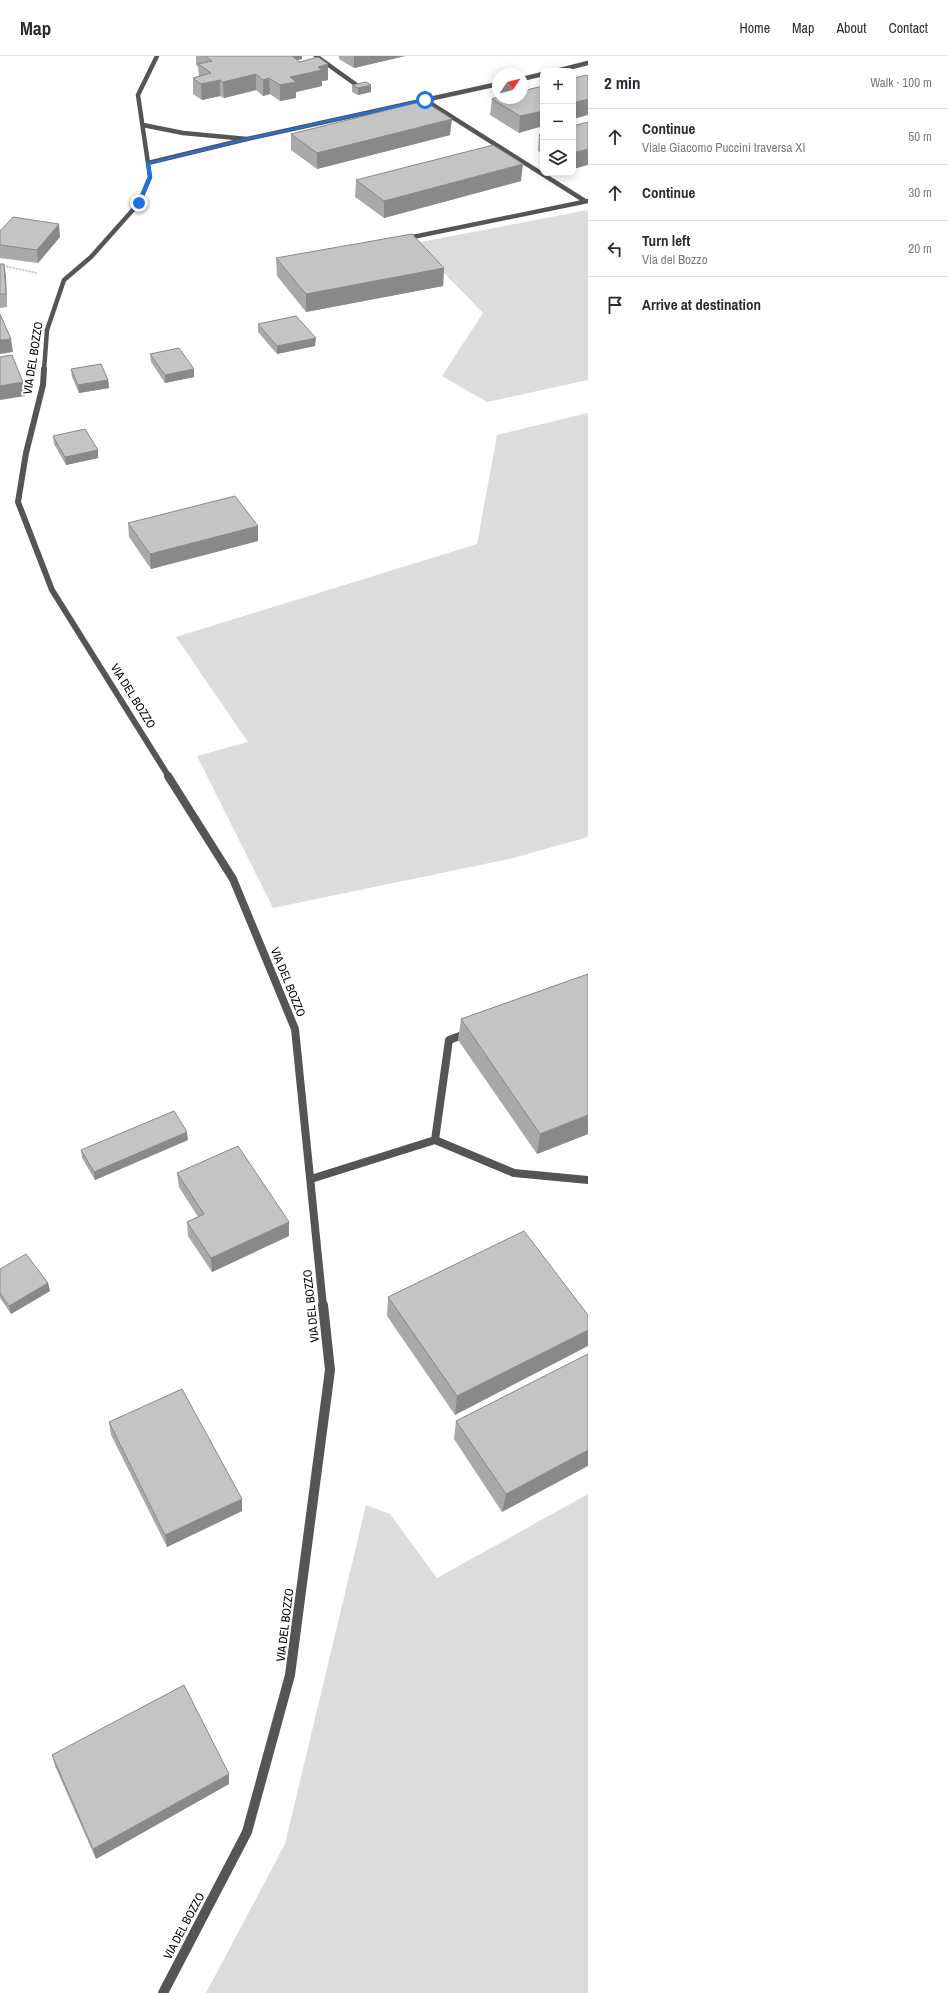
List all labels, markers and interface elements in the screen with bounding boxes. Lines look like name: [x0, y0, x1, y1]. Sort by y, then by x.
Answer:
text: Map: [20, 15, 51, 41]
text: Home: [739, 19, 770, 37]
text: Map: [792, 19, 814, 37]
text: About: [836, 19, 866, 37]
text: Contact: [888, 19, 928, 37]
north arrow: [492, 68, 528, 104]
map controls: [540, 68, 576, 176]
button: +: [540, 68, 576, 104]
text: 2 min: [604, 71, 640, 94]
text: Walk · 100 m: [870, 74, 932, 91]
route start: [416, 91, 434, 109]
button: −: [540, 104, 576, 140]
text: Continue: [642, 118, 695, 139]
icon: ahead: [604, 126, 626, 148]
text: 50 m: [908, 128, 932, 145]
text: Viale Giacomo Puccini traversa XI: [642, 139, 805, 156]
button: layers: [540, 140, 576, 176]
icon: ahead: [604, 182, 626, 204]
text: Continue: [642, 182, 695, 203]
text: 30 m: [908, 184, 932, 201]
route end: [130, 194, 148, 212]
text: Turn left: [642, 230, 690, 251]
icon: left: [604, 238, 626, 260]
text: 20 m: [908, 240, 932, 257]
text: Via del Bozzo: [642, 251, 708, 268]
icon: arrive: [604, 294, 626, 316]
text: Arrive at destination: [642, 294, 761, 315]
street label: VIA DEL BOZZO: [19, 320, 47, 396]
street label: VIA DEL BOZZO: [107, 661, 159, 732]
street label: VIA DEL BOZZO: [267, 945, 309, 1019]
street label: VIA DEL BOZZO: [299, 1268, 323, 1343]
street label: VIA DEL BOZZO: [273, 1587, 297, 1662]
street label: VIA DEL BOZZO: [160, 1890, 208, 1962]

